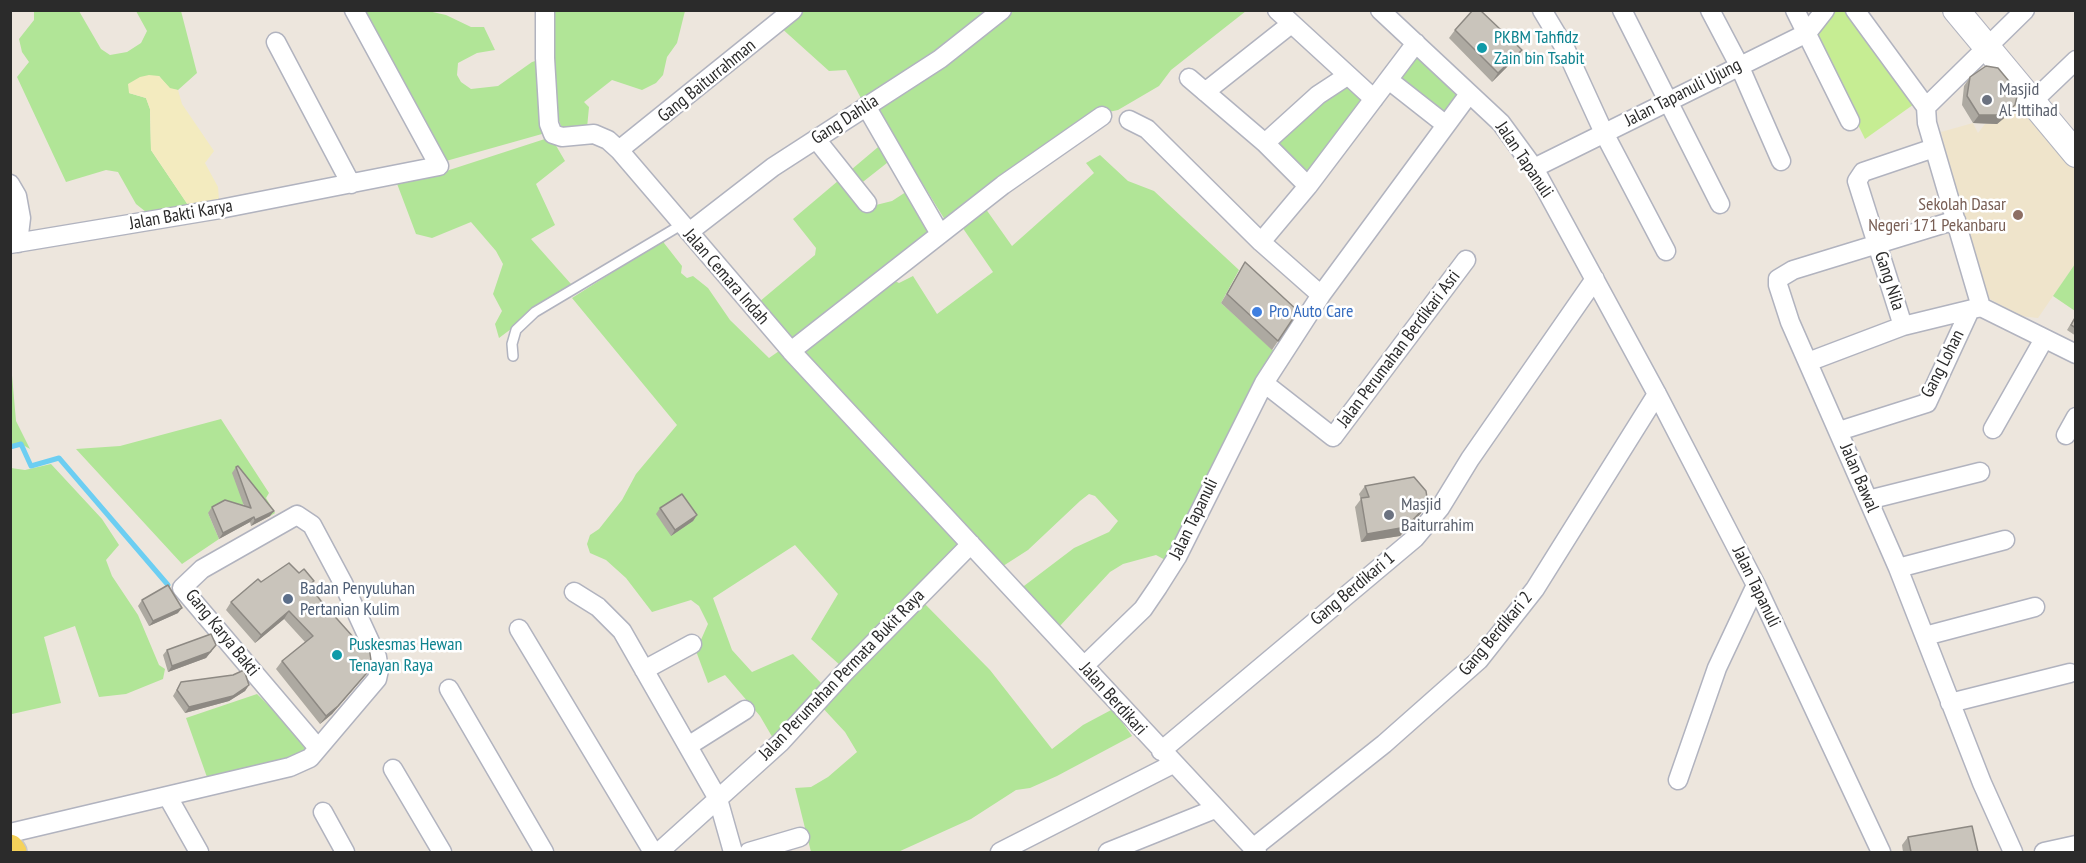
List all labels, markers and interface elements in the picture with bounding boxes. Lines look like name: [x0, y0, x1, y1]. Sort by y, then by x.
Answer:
place label: PKBM Tahfidz Zain bin Tsabit: [1494, 27, 1584, 70]
street label: Gang Baiturrahman: [654, 35, 760, 127]
marker: PKBM Tahfidz Zain bin Tsabit: [1475, 41, 1489, 55]
street label: Jalan Tapanuli Ujung: [1621, 54, 1745, 132]
place label: Masjid Al-Ittihad: [1999, 79, 2058, 122]
street label: Gang Dahlia: [807, 90, 883, 150]
marker: Masjid Al-Ittihad: [1980, 93, 1994, 107]
street label: Jalan Tapanuli: [1491, 118, 1557, 202]
place label: Sekolah Dasar Negeri 171 Pekanbaru: [1868, 194, 2006, 236]
street label: Jalan Bakti Karya: [128, 195, 234, 235]
marker: Sekolah Dasar Negeri 171 Pekanbaru: [2011, 208, 2025, 222]
street label: Jalan Cemara Indah: [679, 225, 773, 329]
street label: Gang Nila: [1869, 249, 1909, 313]
street label: Jalan Perumahan Berdikari Asri: [1333, 266, 1465, 432]
place label: Pro Auto Care: [1269, 301, 1353, 323]
marker: Pro Auto Care: [1250, 305, 1264, 319]
street label: Gang Lohan: [1917, 327, 1969, 401]
street label: Jalan Bawal: [1835, 440, 1883, 516]
street label: Jalan Tapanuli: [1165, 475, 1223, 563]
place label: Masjid Baiturrahim: [1401, 494, 1474, 536]
marker: Masjid Baiturrahim: [1382, 508, 1396, 522]
street label: Jalan Tapanuli: [1727, 543, 1785, 631]
street label: Gang Berdikari 1: [1307, 548, 1399, 630]
place label: Badan Penyuluhan Pertanian Kulim: [300, 578, 415, 620]
street label: Gang Karya Bakti: [180, 585, 264, 681]
street label: Jalan Perumahan Permata Bukit Raya: [755, 585, 929, 765]
street label: Gang Berdikari 2: [1455, 588, 1537, 680]
marker: Badan Penyuluhan Pertanian Kulim: [281, 592, 295, 606]
place label: Puskesmas Hewan Tenayan Raya: [349, 634, 462, 676]
marker: Puskesmas Hewan Tenayan Raya: [330, 648, 344, 662]
street label: Jalan Berdikari: [1075, 658, 1151, 740]

